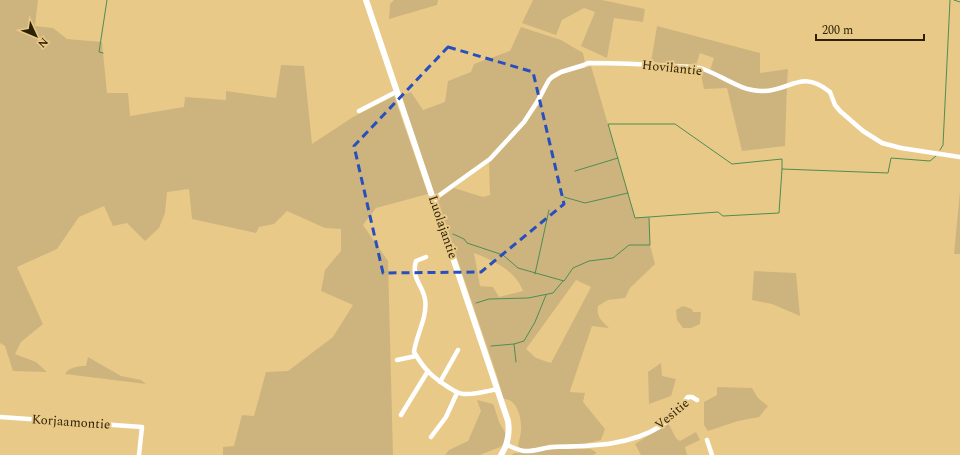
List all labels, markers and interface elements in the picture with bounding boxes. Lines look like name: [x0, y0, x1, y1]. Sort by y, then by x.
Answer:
north arrow: [16, 16, 56, 56]
scale bar: [816, 16, 924, 42]
text: 200 m: [822, 21, 853, 40]
text: N: [34, 33, 52, 52]
street label: Hovilantie: [641, 55, 703, 81]
street label: Luolajantie: [423, 193, 463, 261]
street label: Vesitie: [650, 394, 694, 434]
street label: Korjaamontie: [31, 409, 111, 435]

